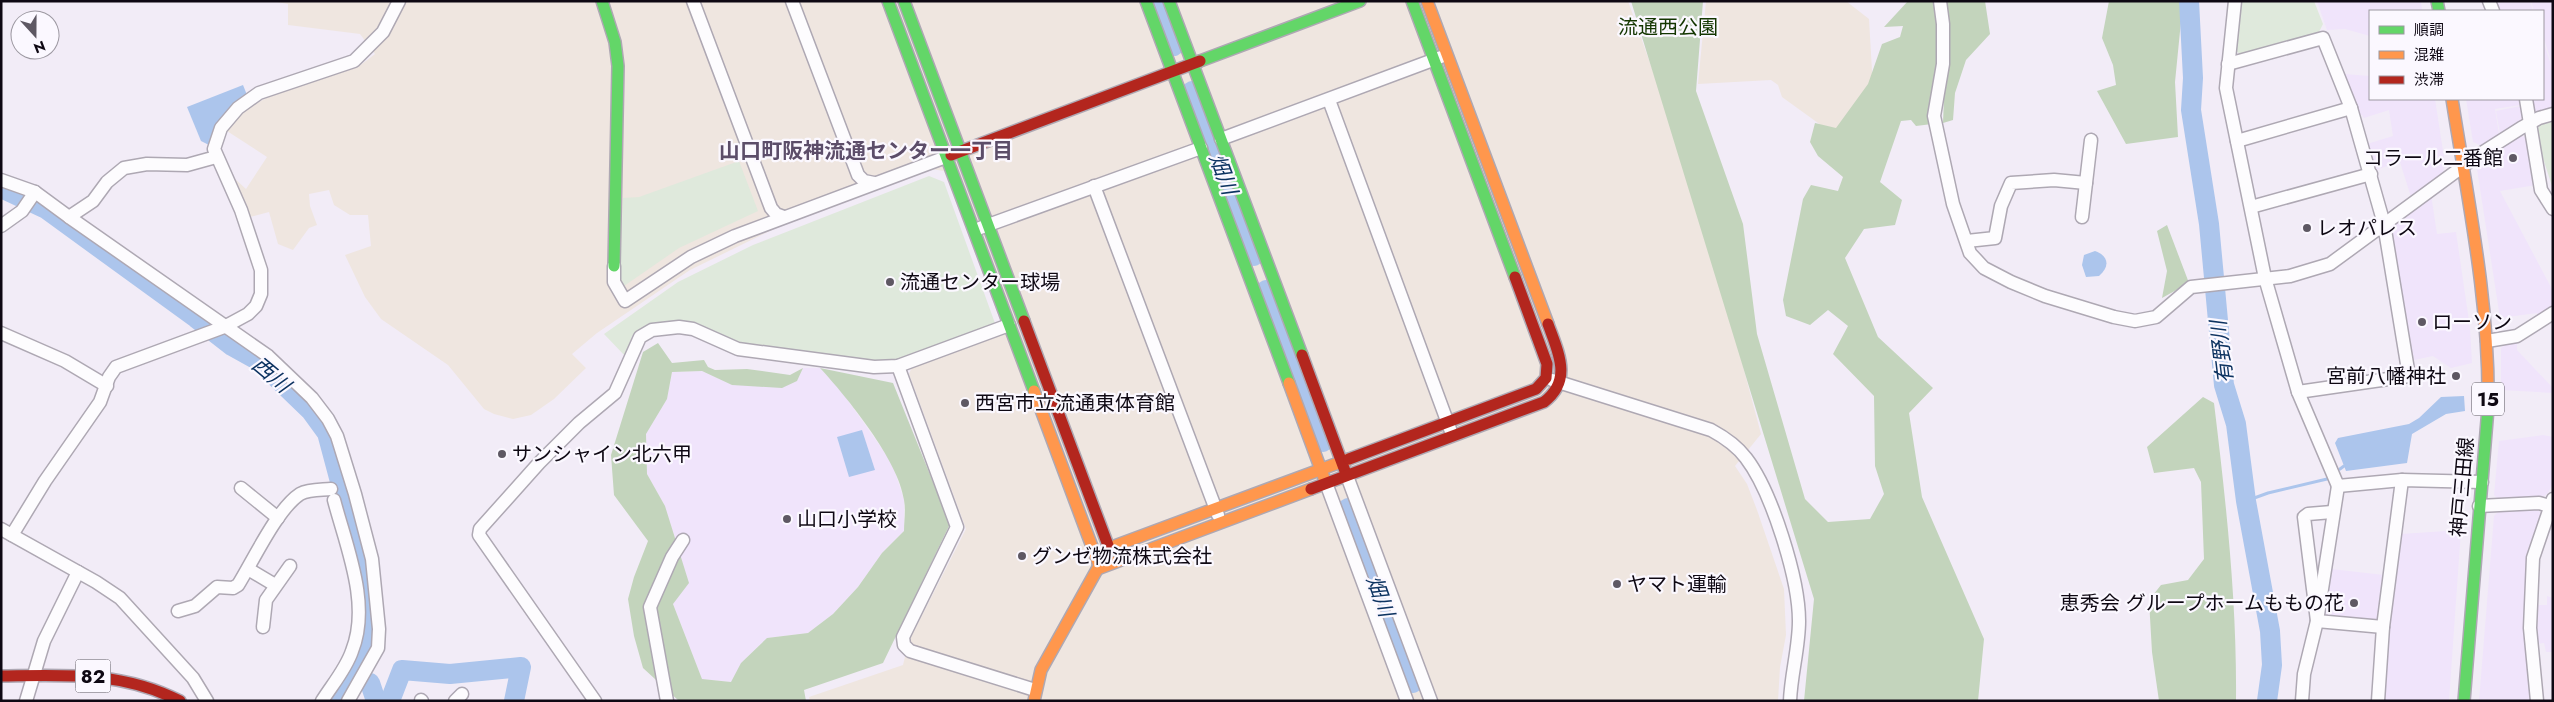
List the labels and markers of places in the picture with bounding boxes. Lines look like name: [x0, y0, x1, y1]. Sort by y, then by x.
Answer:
place label: コラール二番館: [2363, 144, 2503, 173]
marker: コラール二番館: [2507, 152, 2519, 164]
place label: レオパレス: [2317, 214, 2417, 243]
marker: レオパレス: [2301, 222, 2313, 234]
place label: 流通センター球場: [900, 268, 1060, 297]
marker: 流通センター球場: [884, 276, 896, 288]
place label: ローソン: [2432, 308, 2512, 337]
marker: ローソン: [2416, 316, 2428, 328]
place label: 宮前八幡神社: [2326, 362, 2446, 391]
marker: 宮前八幡神社: [2450, 370, 2462, 382]
place label: 西宮市立流通東体育館: [975, 389, 1175, 418]
marker: 西宮市立流通東体育館: [959, 397, 971, 409]
place label: サンシャイン北六甲: [512, 440, 692, 469]
marker: サンシャイン北六甲: [496, 448, 508, 460]
place label: 山口小学校: [797, 505, 897, 534]
marker: 山口小学校: [781, 513, 793, 525]
place label: グンゼ物流株式会社: [1032, 542, 1212, 571]
marker: グンゼ物流株式会社: [1016, 550, 1028, 562]
place label: ヤマト運輸: [1627, 570, 1727, 599]
marker: ヤマト運輸: [1611, 578, 1623, 590]
place label: 恵秀会 グループホームももの花: [2060, 589, 2344, 618]
marker: 恵秀会 グループホームももの花: [2348, 597, 2360, 609]

